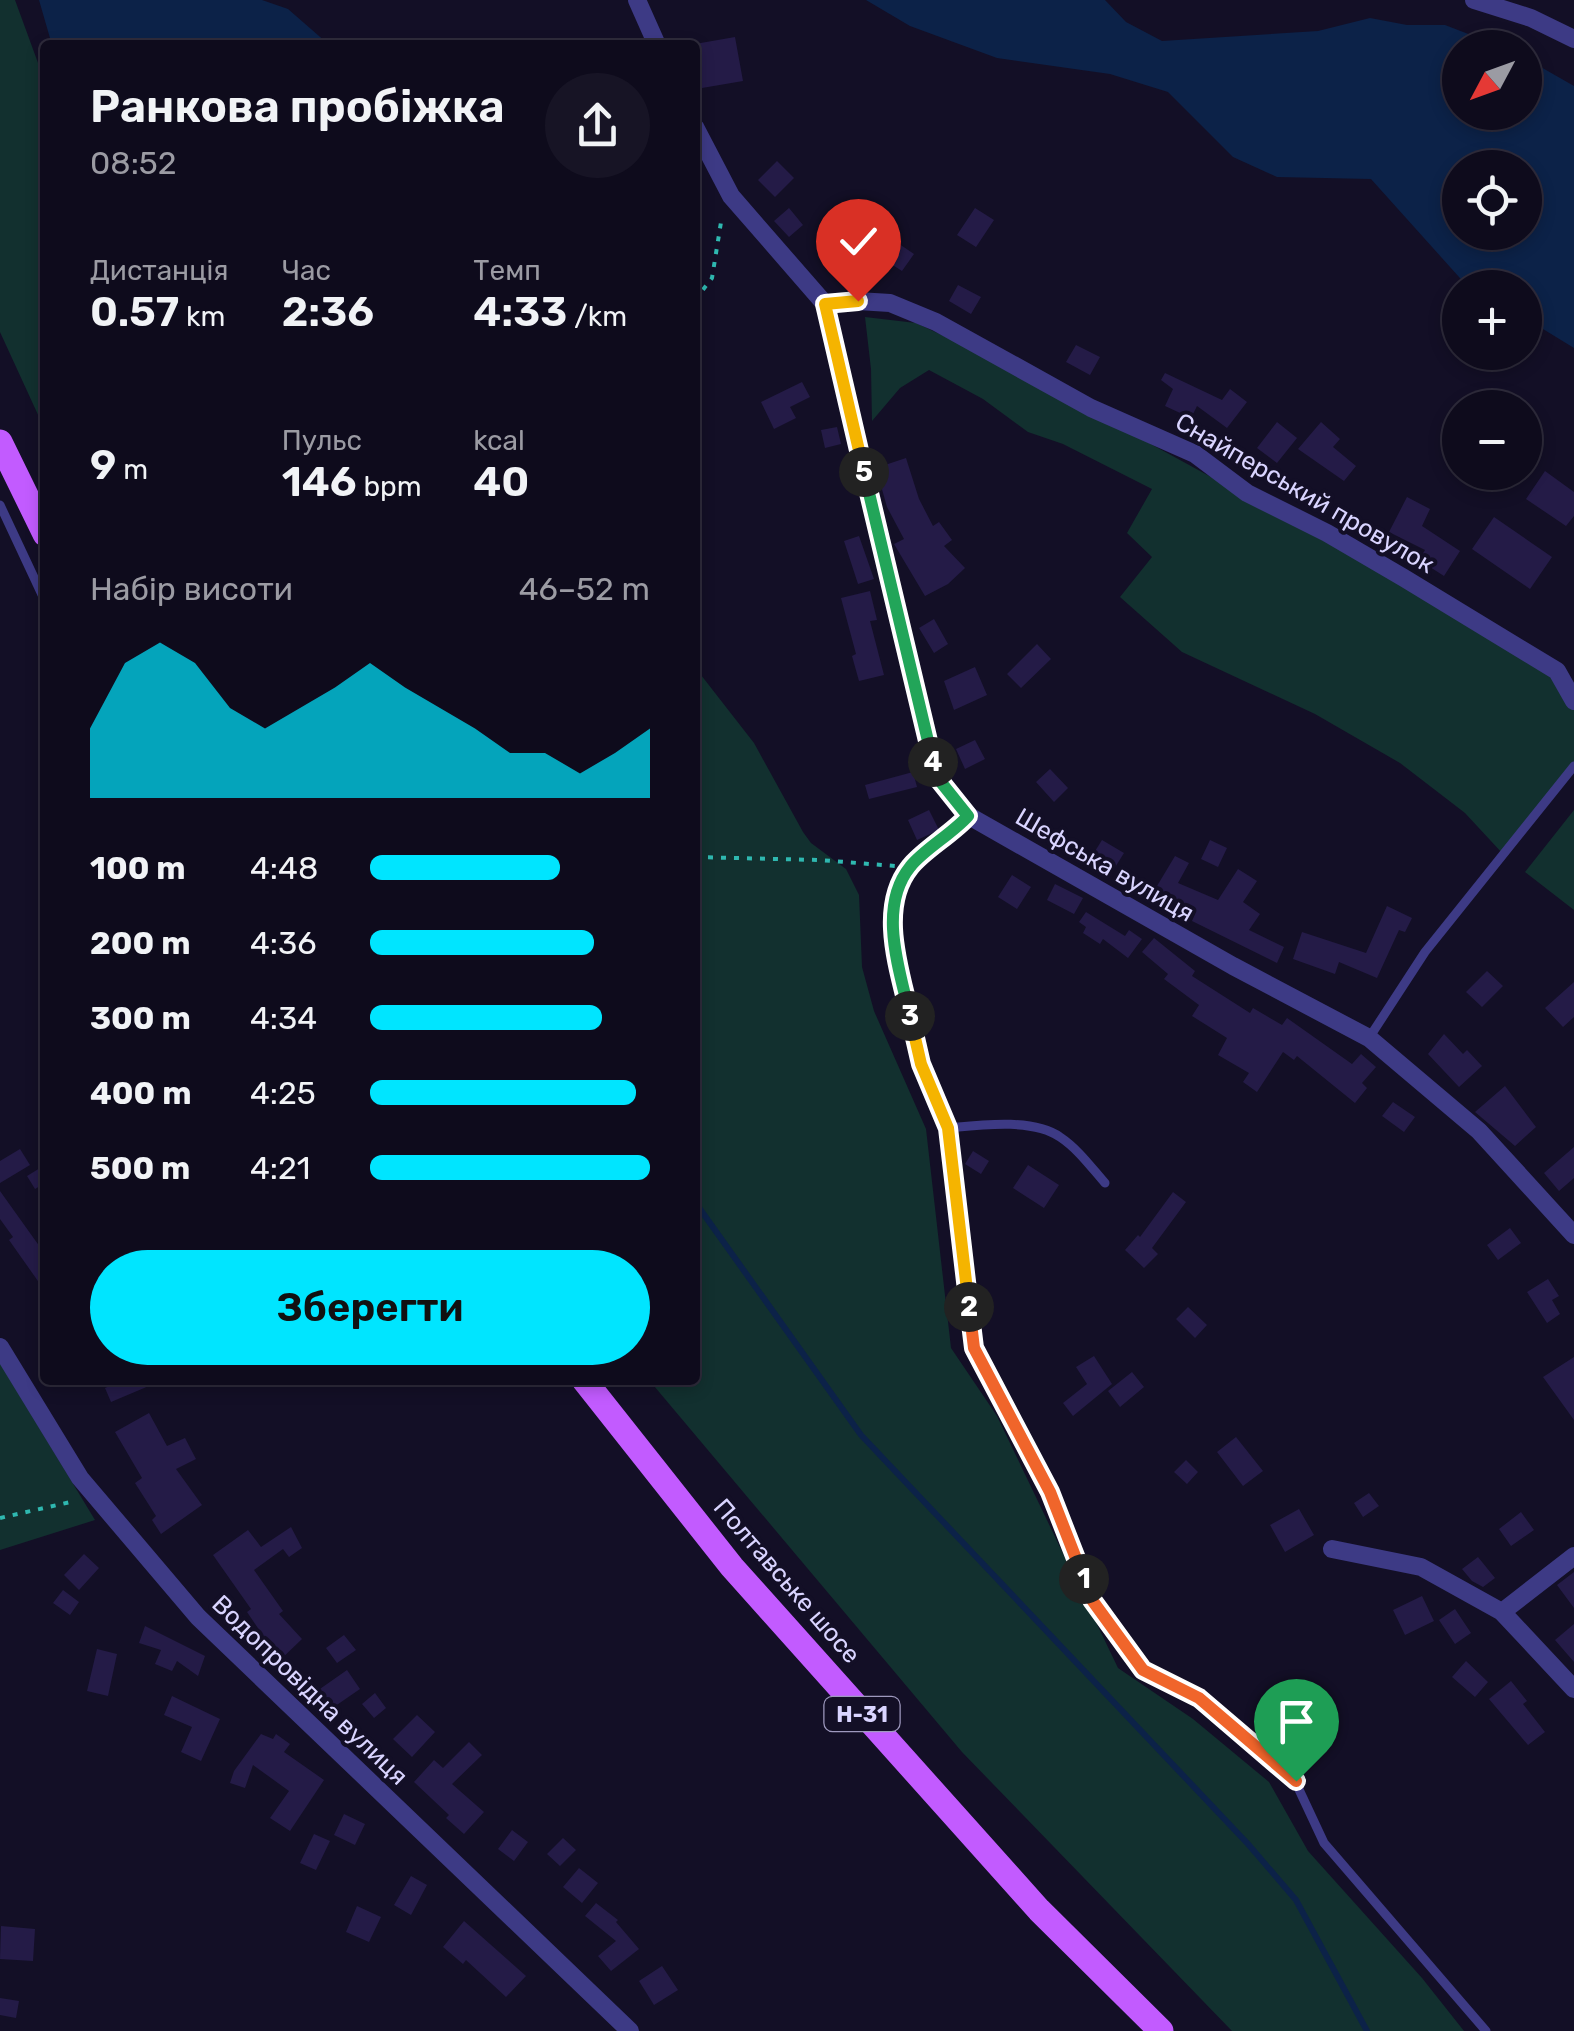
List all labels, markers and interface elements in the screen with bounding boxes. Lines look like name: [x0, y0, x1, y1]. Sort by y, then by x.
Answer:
north arrow: [1442, 30, 1542, 130]
map controls: [1442, 30, 1542, 490]
button: share: [545, 73, 650, 178]
text: Ранкова пробіжка: [90, 80, 505, 133]
text: 08:52: [90, 144, 177, 182]
button: locate: [1442, 150, 1542, 250]
pin: [816, 199, 901, 302]
icon: check: [831, 214, 886, 269]
text: Дистанція: [90, 254, 229, 287]
text: Час: [282, 254, 331, 287]
text: Темп: [473, 254, 541, 287]
button: +: [1442, 270, 1542, 370]
text: 0.57: [90, 287, 179, 337]
text: 2:36: [282, 287, 374, 337]
text: 4:33: [473, 287, 567, 337]
text: km: [179, 300, 225, 333]
text: /km: [567, 300, 627, 333]
button: −: [1442, 390, 1542, 490]
street label: Снайперський провулок: [1170, 407, 1440, 579]
text: Пульс: [282, 424, 362, 457]
text: kcal: [473, 424, 525, 457]
text: 9: [90, 440, 116, 490]
pin: 5: [839, 447, 889, 497]
text: m: [116, 453, 148, 486]
text: 5: [855, 455, 873, 488]
text: 146: [282, 457, 357, 507]
text: 40: [473, 457, 529, 507]
text: bpm: [357, 470, 422, 503]
text: Набір висоти: [90, 570, 293, 608]
text: 46–52 m: [519, 570, 650, 608]
pin: 4: [908, 737, 958, 787]
text: 4: [923, 745, 943, 778]
street label: Шефська вулиця: [1011, 802, 1199, 928]
text: 100 m: [90, 849, 186, 887]
text: 4:48: [250, 849, 318, 887]
text: 200 m: [90, 924, 190, 962]
text: 4:36: [250, 924, 317, 962]
pin: 3: [885, 991, 935, 1041]
text: 300 m: [90, 999, 191, 1037]
text: 4:34: [250, 999, 317, 1037]
text: 3: [901, 999, 919, 1032]
text: 400 m: [90, 1074, 192, 1112]
text: 4:25: [250, 1074, 316, 1112]
text: 500 m: [90, 1149, 190, 1187]
text: 4:21: [250, 1149, 311, 1187]
button: Зберегти: [90, 1250, 650, 1365]
pin: 2: [944, 1282, 994, 1332]
text: 2: [960, 1290, 978, 1323]
street label: Полтавське шосе: [708, 1493, 866, 1669]
pin: 1: [1059, 1554, 1109, 1604]
text: 1: [1077, 1562, 1091, 1595]
street label: Водопровідна вулиця: [206, 1589, 414, 1791]
pin: [1254, 1679, 1339, 1782]
icon: arrive: [1269, 1694, 1324, 1749]
road number: Н-31: [824, 1697, 900, 1731]

